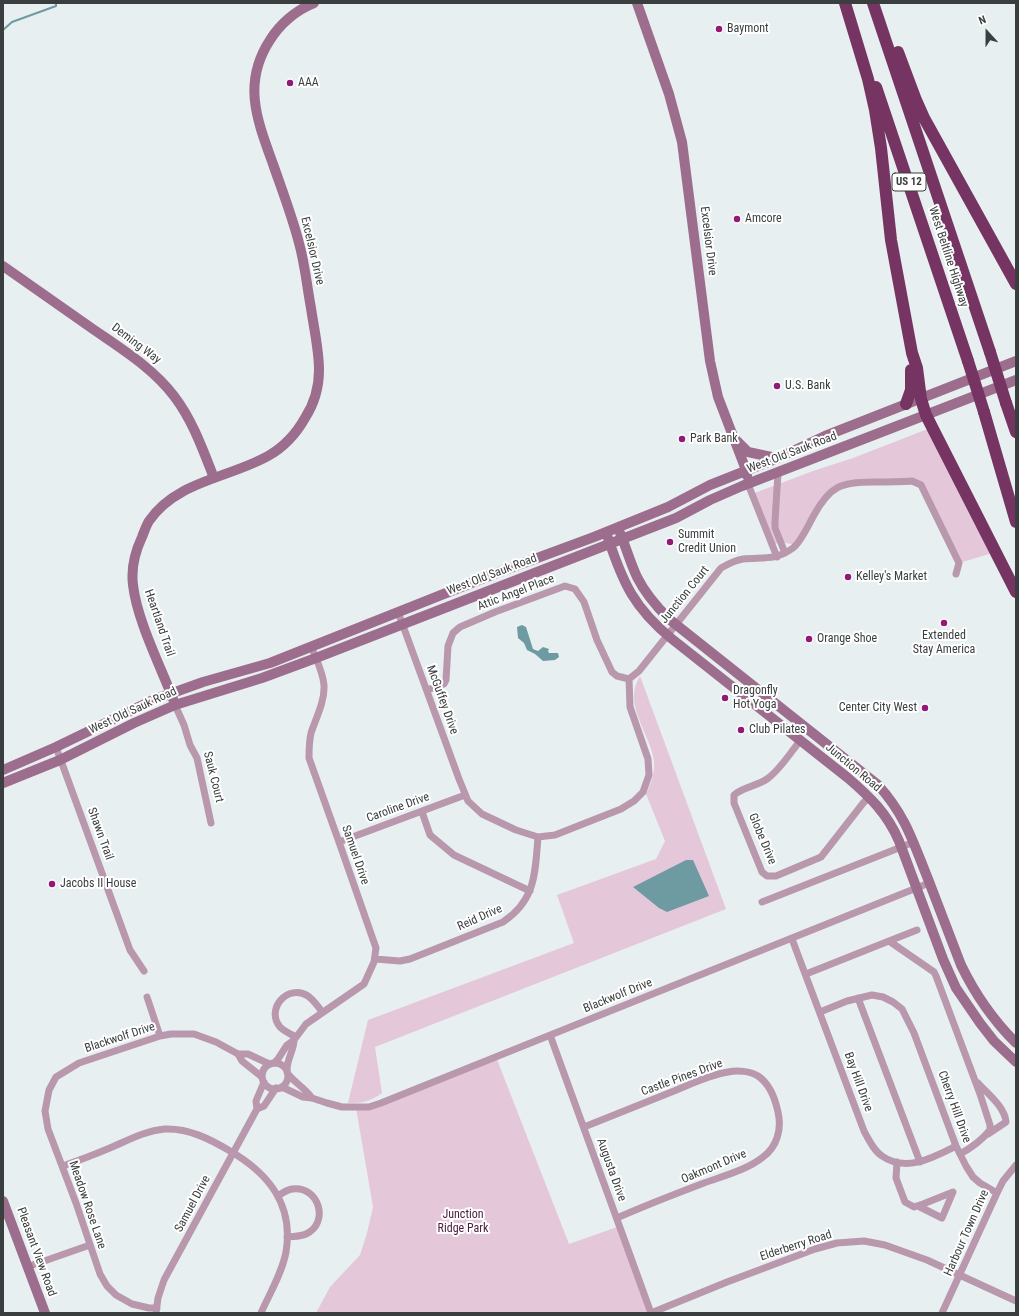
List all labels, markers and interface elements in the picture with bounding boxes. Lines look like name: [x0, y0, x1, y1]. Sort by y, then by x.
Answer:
north arrow: [967, 12, 1007, 52]
text: N: [977, 13, 988, 28]
place label: Baymont: [727, 22, 769, 36]
marker: Baymont: [714, 24, 724, 34]
place label: AAA: [298, 76, 319, 90]
marker: AAA: [285, 78, 295, 88]
road number: US 12: [892, 173, 926, 191]
street label: West Beltline Highway: [925, 205, 971, 309]
street label: Excelsior Drive: [697, 206, 719, 276]
place label: Amcore: [745, 212, 782, 226]
marker: Amcore: [732, 214, 742, 224]
street label: Excelsior Drive: [297, 215, 327, 287]
street label: Deming Way: [108, 321, 164, 367]
place label: U.S. Bank: [785, 379, 831, 393]
marker: U.S. Bank: [772, 381, 782, 391]
street label: West Old Sauk Road: [745, 429, 839, 477]
place label: Park Bank: [690, 432, 738, 446]
marker: Park Bank: [677, 434, 687, 444]
place label: Summit Credit Union: [678, 528, 736, 556]
marker: Summit Credit Union: [665, 537, 675, 547]
street label: West Old Sauk Road: [445, 551, 539, 599]
street label: Junction Court: [657, 563, 713, 627]
place label: Kelley's Market: [856, 570, 927, 584]
street label: Attic Angel Place: [476, 572, 556, 614]
marker: Kelley's Market: [843, 572, 853, 582]
street label: Heartland Trail: [141, 588, 177, 658]
marker: Extended Stay America: [939, 618, 949, 628]
place label: Extended Stay America: [913, 629, 975, 657]
place label: Orange Shoe: [817, 632, 877, 646]
marker: Orange Shoe: [804, 634, 814, 644]
street label: McGuffey Drive: [423, 664, 461, 736]
street label: West Old Sauk Road: [87, 684, 179, 738]
place label: Dragonfly Hot Yoga: [733, 684, 778, 712]
marker: Dragonfly Hot Yoga: [720, 693, 730, 703]
place label: Center City West: [839, 701, 917, 715]
marker: Center City West: [920, 703, 930, 713]
place label: Club Pilates: [749, 723, 806, 737]
marker: Club Pilates: [736, 725, 746, 735]
street label: Junction Road: [822, 741, 884, 795]
street label: Sauk Court: [200, 750, 226, 804]
street label: Caroline Drive: [365, 790, 431, 826]
street label: Shawn Trail: [84, 806, 116, 862]
street label: Globe Drive: [745, 811, 779, 867]
street label: Samuel Drive: [338, 823, 372, 887]
place label: Jacobs II House: [60, 877, 136, 891]
marker: Jacobs II House: [47, 879, 57, 889]
street label: Reid Drive: [455, 902, 505, 934]
street label: Blackwolf Drive: [581, 976, 655, 1016]
street label: Blackwolf Drive: [83, 1020, 157, 1056]
street label: Bay Hill Drive: [841, 1050, 875, 1114]
street label: Castle Pines Drive: [639, 1057, 725, 1099]
street label: Cherry Hill Drive: [934, 1069, 974, 1145]
street label: Augusta Drive: [593, 1137, 629, 1203]
street label: Oakmont Drive: [679, 1147, 749, 1187]
street label: Meadow Rose Lane: [65, 1159, 109, 1251]
street label: Samuel Drive: [172, 1173, 214, 1235]
street label: Harbour Town Drive: [942, 1188, 992, 1278]
street label: Pleasant View Road: [13, 1205, 59, 1299]
park label: Junction Ridge Park: [438, 1208, 488, 1236]
street label: Elderberry Road: [758, 1228, 834, 1264]

